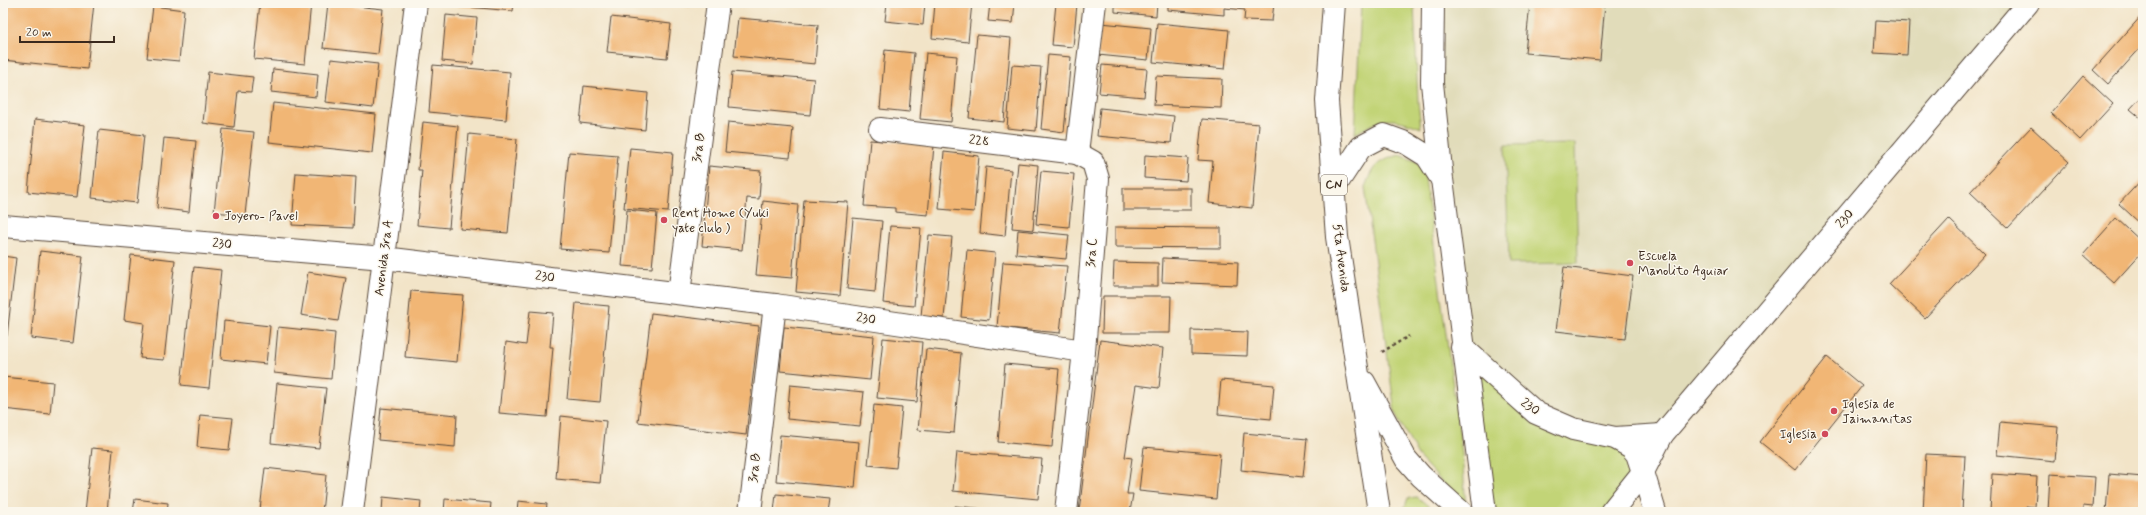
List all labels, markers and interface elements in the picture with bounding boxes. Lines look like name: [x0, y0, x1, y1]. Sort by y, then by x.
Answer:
scale bar: [20, 18, 114, 44]
text: 20 m: [26, 25, 52, 41]
street label: 228: [968, 131, 990, 151]
street label: 3ra B: [689, 132, 709, 164]
road number: CN: [1321, 175, 1347, 195]
place label: Rent Home (Yuki yate club ): [672, 205, 769, 237]
street label: 230: [1832, 206, 1858, 232]
place label: Joyero- Pavel: [224, 208, 298, 225]
marker: Joyero- Pavel: [211, 211, 221, 221]
marker: Rent Home (Yuki yate club ): [659, 215, 669, 225]
street label: Avenida 3ra A: [371, 219, 397, 297]
street label: 5ta Avenida: [1328, 223, 1354, 293]
street label: 230: [211, 235, 233, 253]
street label: 3ra C: [1082, 237, 1102, 268]
place label: Escuela Manolito Aguiar: [1638, 248, 1729, 280]
marker: Escuela Manolito Aguiar: [1625, 258, 1635, 268]
street label: 230: [534, 267, 556, 287]
street label: 230: [855, 309, 877, 329]
street label: 230: [1517, 394, 1543, 420]
place label: Iglesia de Jaimanitas: [1842, 396, 1912, 428]
marker: Iglesia de Jaimanitas: [1829, 406, 1839, 416]
place label: Iglesia: [1780, 426, 1817, 443]
marker: Iglesia: [1820, 429, 1830, 439]
street label: 3ra B: [745, 452, 765, 484]

